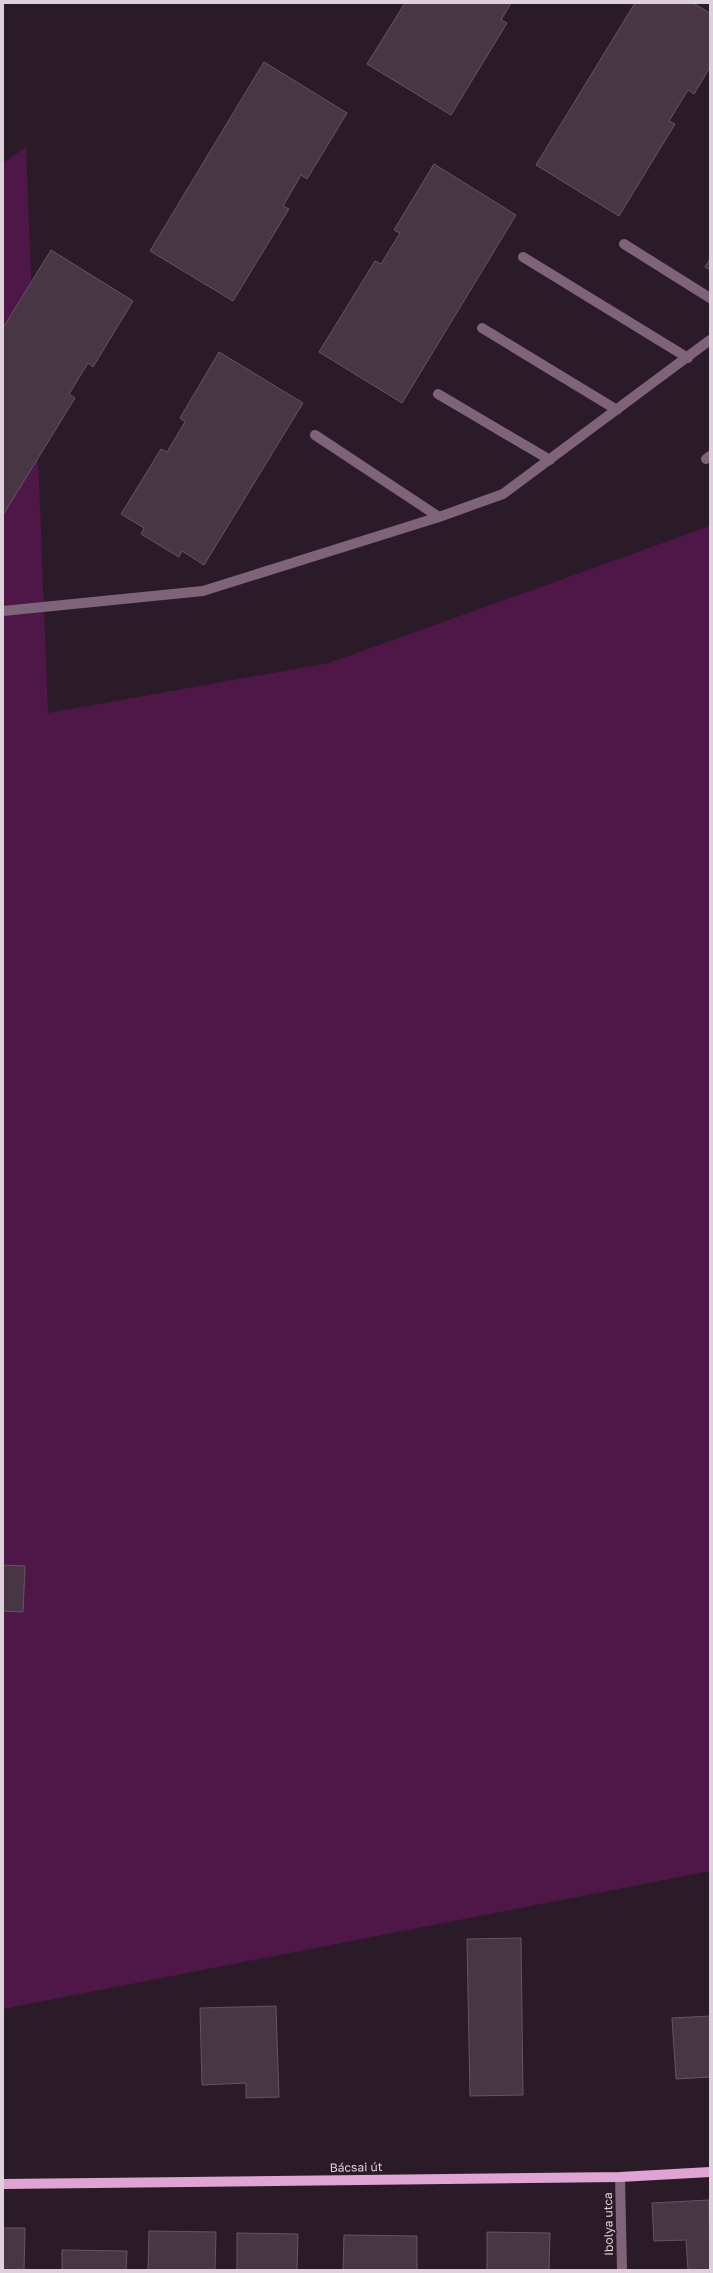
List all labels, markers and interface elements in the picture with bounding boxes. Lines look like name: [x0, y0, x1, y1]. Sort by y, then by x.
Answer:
street label: Bácsai út: [329, 2159, 383, 2175]
street label: Ibolya utca: [600, 2192, 616, 2256]

